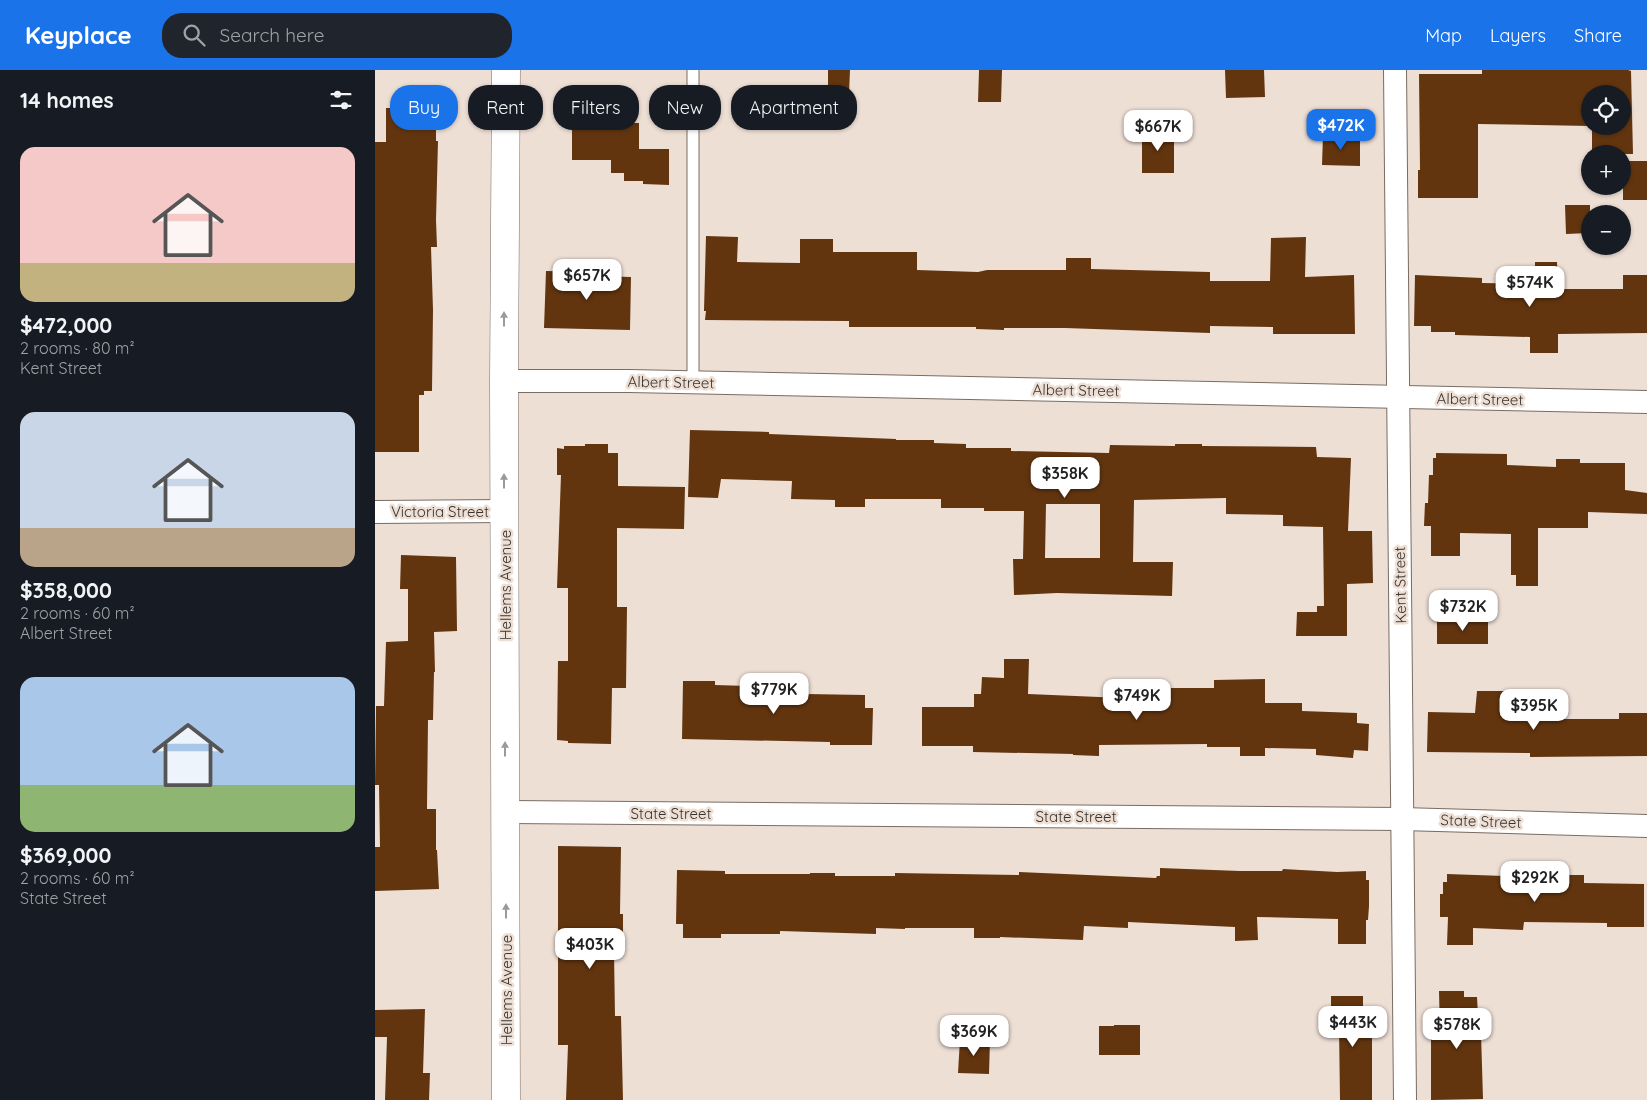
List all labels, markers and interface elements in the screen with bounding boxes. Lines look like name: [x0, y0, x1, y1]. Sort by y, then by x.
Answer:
search box: [162, 13, 512, 58]
text: Keyplace: [25, 20, 132, 50]
icon: search: [180, 21, 208, 49]
text: Search here: [220, 23, 325, 47]
text: Map: [1425, 24, 1462, 47]
text: Layers: [1490, 24, 1546, 47]
text: Share: [1574, 24, 1622, 47]
chip: Buy: [390, 85, 458, 130]
chip: Rent: [468, 85, 543, 130]
chip: Filters: [553, 85, 639, 130]
chip: New: [649, 85, 721, 130]
chip: Apartment: [731, 85, 857, 130]
map controls: [1581, 85, 1631, 255]
button: locate: [1581, 85, 1631, 135]
icon: filters: [327, 86, 355, 114]
text: 14 homes: [20, 87, 114, 113]
pin: $472K: [1306, 108, 1376, 151]
pin: $667K: [1123, 109, 1193, 152]
text: $472K: [1318, 115, 1364, 135]
text: $667K: [1135, 116, 1181, 136]
button: +: [1581, 145, 1631, 195]
icon: home: [143, 180, 233, 270]
button: −: [1581, 205, 1631, 255]
pin: $657K: [552, 258, 622, 301]
text: $657K: [564, 265, 610, 285]
pin: $574K: [1495, 266, 1565, 308]
text: $574K: [1507, 272, 1553, 292]
one-way arrow: [500, 311, 508, 327]
text: $472,000: [20, 312, 112, 338]
text: 2 rooms · 80 m²: [20, 338, 135, 358]
text: Kent Street: [20, 358, 102, 378]
street label: Albert Street: [628, 372, 714, 392]
street label: Albert Street: [1033, 380, 1119, 400]
street label: Albert Street: [1437, 389, 1523, 409]
icon: home: [143, 445, 233, 535]
pin: $358K: [1030, 456, 1100, 499]
text: $358K: [1042, 463, 1088, 483]
one-way arrow: [500, 473, 508, 489]
street label: Victoria Street: [391, 502, 489, 521]
street label: Hellems Avenue: [496, 530, 515, 640]
street label: Kent Street: [1390, 546, 1410, 624]
text: $358,000: [20, 577, 112, 603]
pin: $732K: [1428, 590, 1498, 632]
text: $732K: [1440, 596, 1486, 616]
text: 2 rooms · 60 m²: [20, 603, 134, 623]
text: Albert Street: [20, 623, 112, 643]
pin: $779K: [739, 672, 809, 715]
pin: $749K: [1102, 678, 1172, 721]
text: $779K: [751, 679, 797, 699]
text: $749K: [1114, 685, 1160, 705]
pin: $395K: [1499, 688, 1569, 731]
text: $395K: [1511, 695, 1557, 715]
icon: home: [143, 710, 233, 800]
one-way arrow: [501, 741, 509, 757]
street label: State Street: [630, 804, 712, 823]
street label: State Street: [1035, 807, 1117, 826]
street label: State Street: [1440, 810, 1522, 832]
text: $369,000: [20, 842, 111, 868]
pin: $292K: [1500, 860, 1570, 903]
text: $292K: [1511, 867, 1559, 887]
text: 2 rooms · 60 m²: [20, 868, 134, 888]
text: State Street: [20, 888, 107, 908]
one-way arrow: [502, 903, 510, 919]
pin: $403K: [555, 928, 625, 970]
text: $403K: [566, 934, 614, 954]
street label: Hellems Avenue: [497, 935, 516, 1045]
pin: $443K: [1318, 1006, 1388, 1048]
pin: $578K: [1422, 1008, 1492, 1050]
text: $443K: [1329, 1012, 1377, 1032]
pin: $369K: [939, 1014, 1009, 1057]
text: $578K: [1434, 1014, 1480, 1034]
text: $369K: [951, 1021, 997, 1041]

